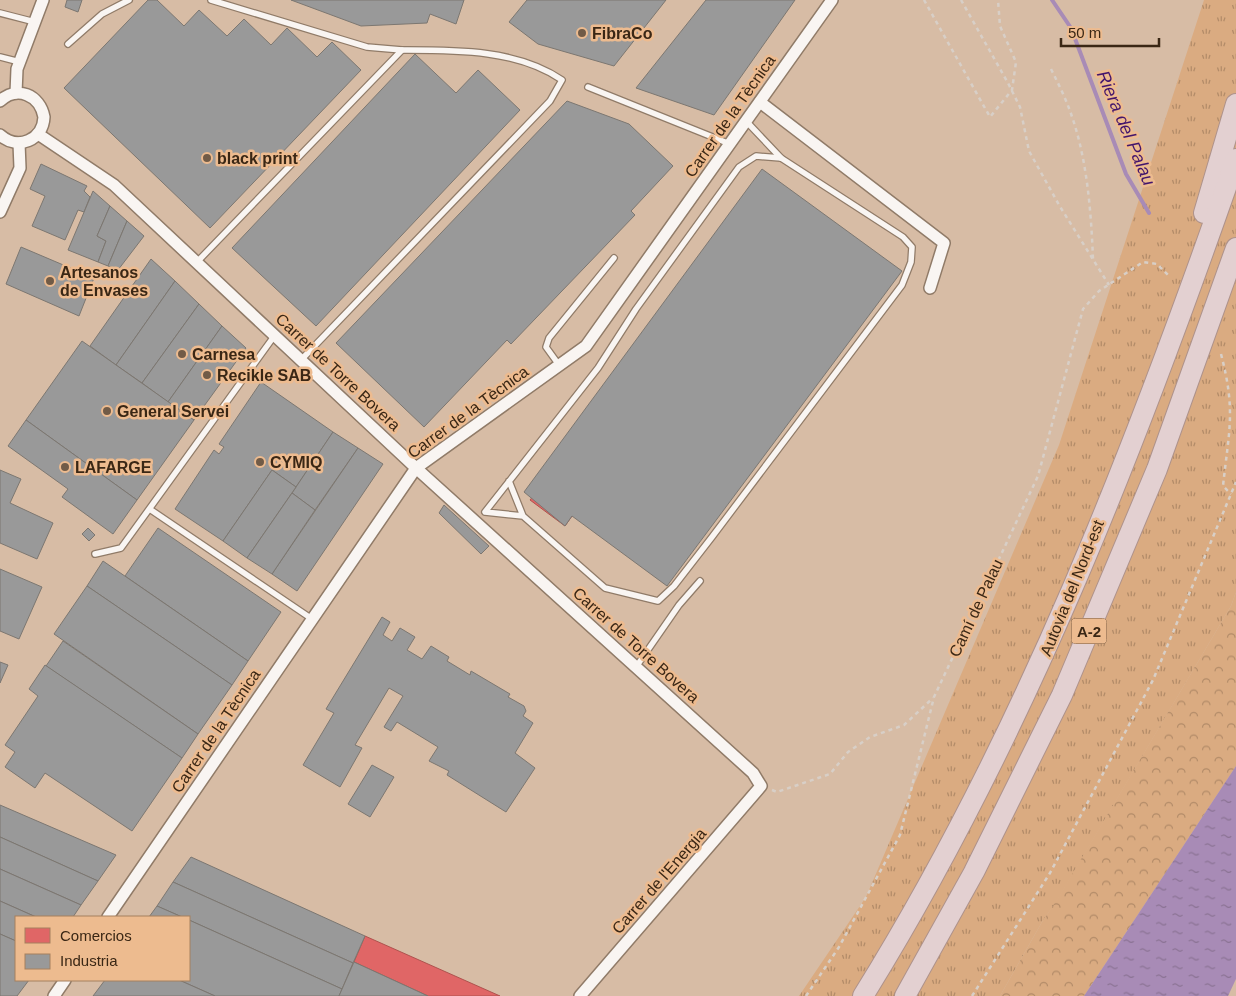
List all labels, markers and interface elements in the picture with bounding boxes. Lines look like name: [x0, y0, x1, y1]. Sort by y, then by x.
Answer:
scale bar: [1061, 15, 1158, 47]
text: 50 m: [1068, 24, 1101, 41]
place label: FibraCo: [592, 25, 653, 42]
marker: FibraCo: [576, 27, 588, 39]
street label: Carrer de la Tècnica: [682, 52, 779, 180]
water label: Riera del Palau: [1093, 67, 1159, 189]
place label: black print: [217, 150, 299, 167]
marker: black print: [201, 152, 213, 164]
place label: Artesanos de Envases: [60, 264, 148, 299]
marker: Artesanos de Envases: [44, 275, 56, 287]
street label: Carrer de Torre Bovera: [272, 310, 404, 434]
place label: Carnesa: [192, 346, 255, 363]
marker: Carnesa: [176, 348, 188, 360]
street label: Carrer de la Tècnica: [404, 363, 532, 461]
place label: Recikle SAB: [217, 367, 311, 384]
marker: Recikle SAB: [201, 369, 213, 381]
place label: General Servei: [117, 403, 229, 420]
marker: General Servei: [101, 405, 113, 417]
place label: CYMIQ: [270, 454, 322, 471]
marker: CYMIQ: [254, 456, 266, 468]
place label: LAFARGE: [75, 459, 152, 476]
marker: LAFARGE: [59, 461, 71, 473]
street label: Autovia del Nord-est: [1037, 517, 1107, 658]
street label: Camí de Palau: [946, 556, 1006, 660]
street label: Carrer de Torre Bovera: [570, 584, 702, 706]
road number: A-2: [1072, 618, 1106, 644]
street label: Carrer de la Tècnica: [169, 666, 264, 796]
street label: Carrer de l'Energia: [609, 825, 709, 937]
legend: [15, 916, 190, 981]
text: Comercios: [60, 927, 132, 944]
text: Industria: [60, 952, 118, 969]

